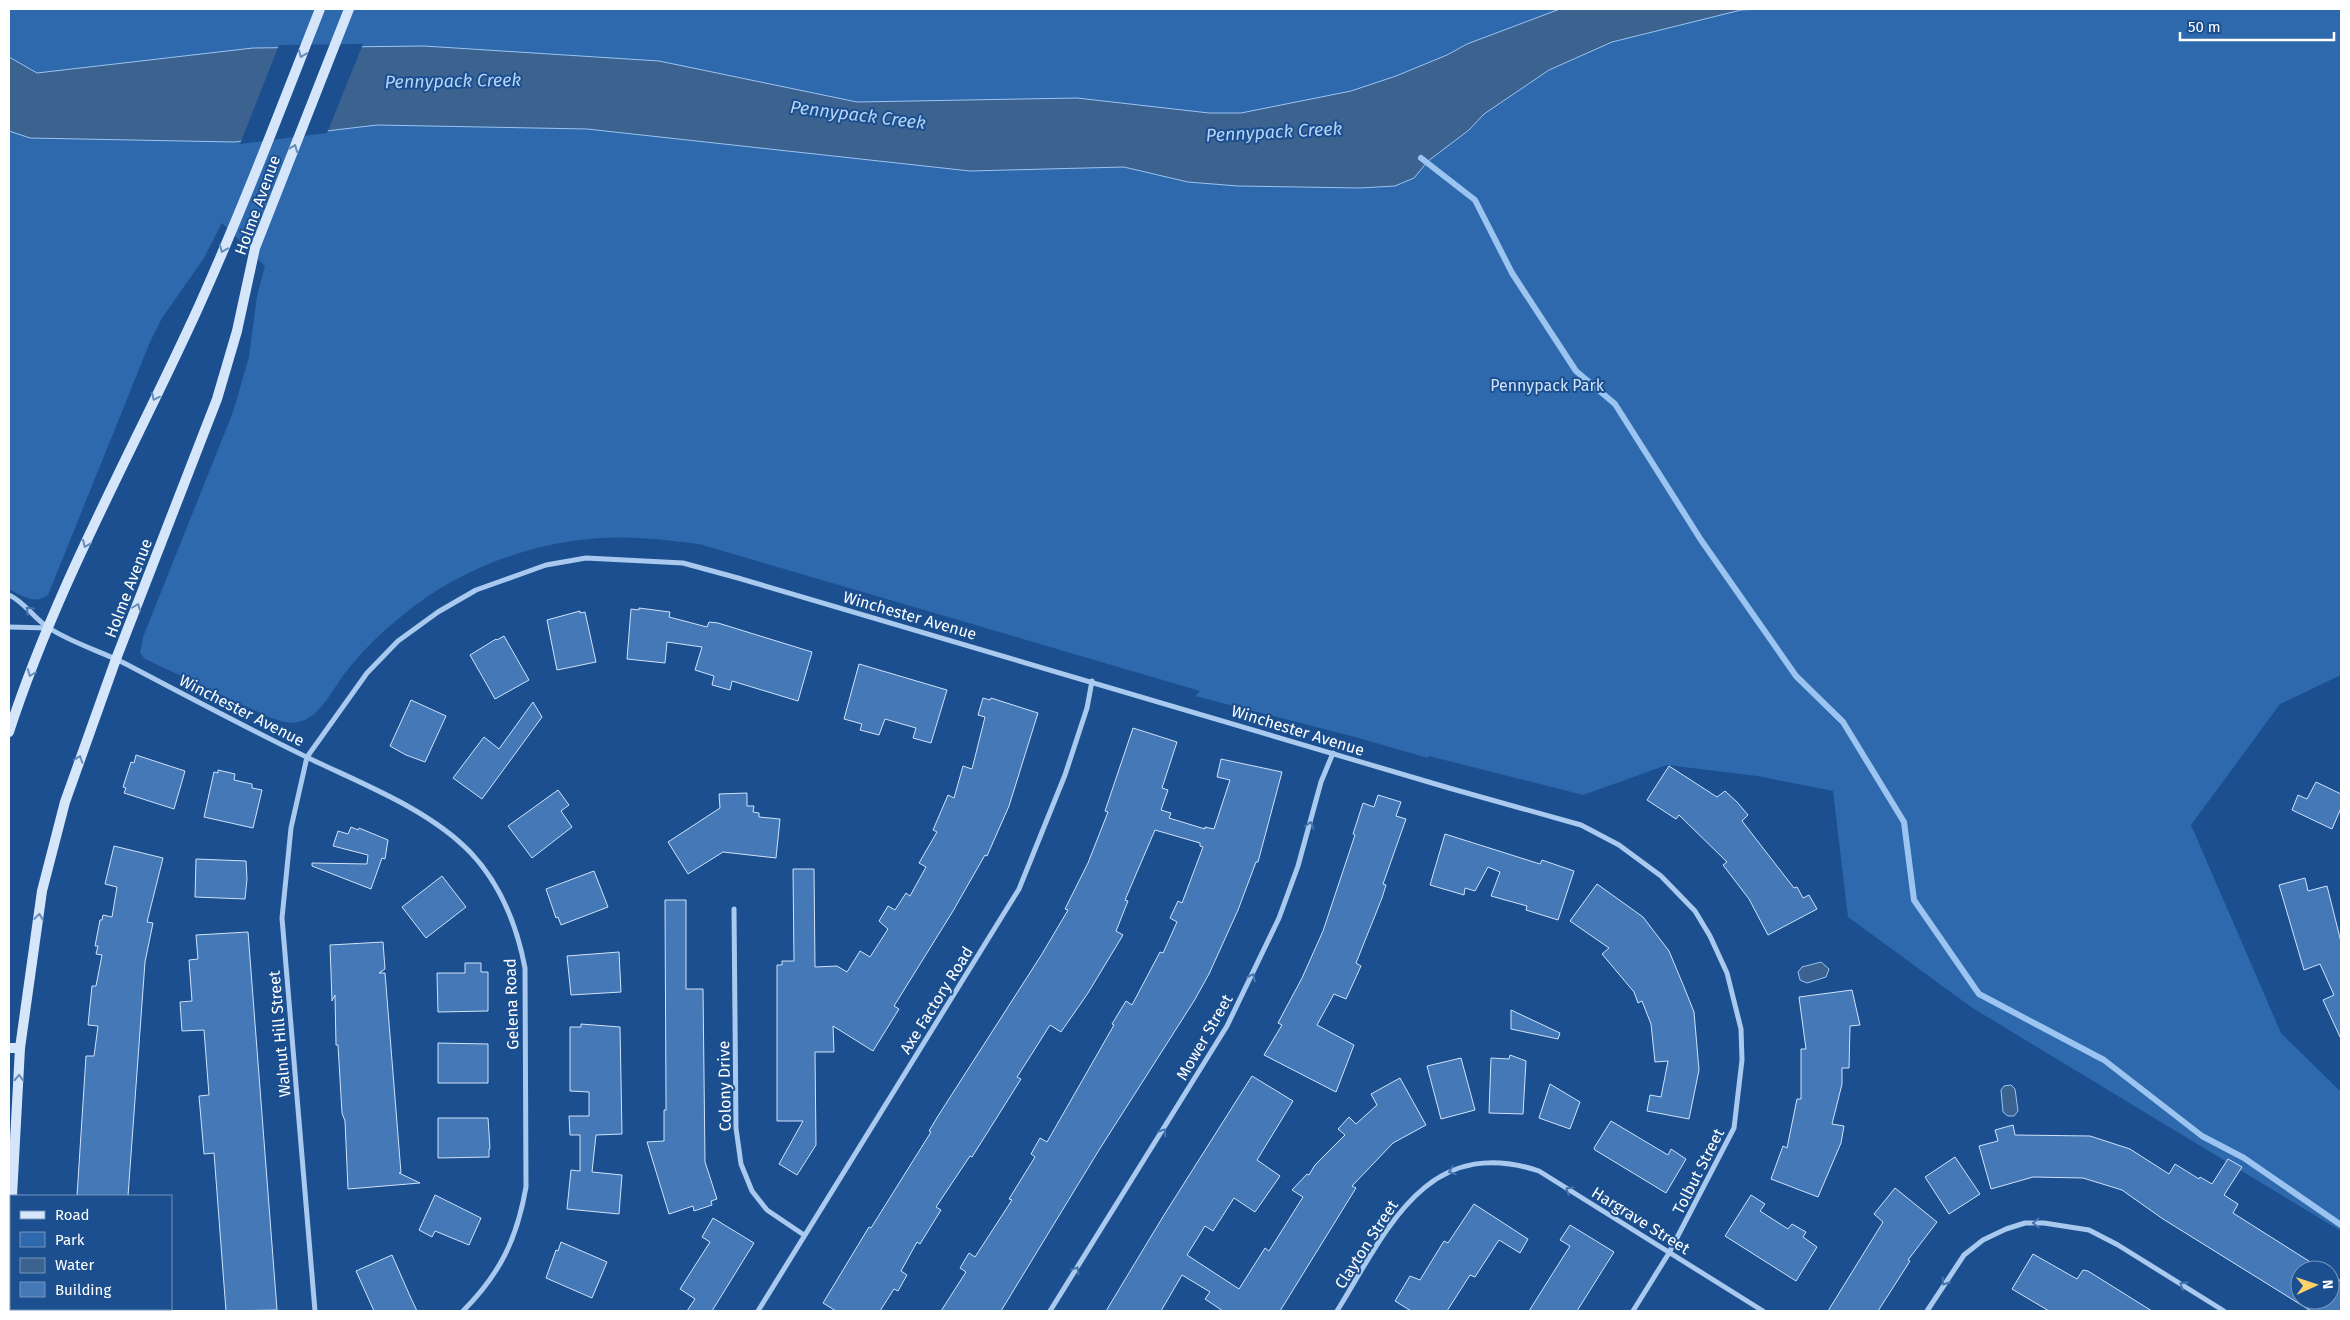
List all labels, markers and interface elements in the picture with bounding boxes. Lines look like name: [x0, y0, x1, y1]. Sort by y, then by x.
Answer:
scale bar: [2180, 10, 2334, 42]
text: 50 m: [2188, 18, 2221, 36]
one-way arrow: [298, 49, 309, 58]
water label: Pennypack Creek: [385, 69, 522, 93]
water label: Pennypack Creek: [789, 96, 927, 134]
water label: Pennypack Creek: [1205, 117, 1343, 147]
one-way arrow: [288, 144, 299, 153]
street label: Holme Avenue: [231, 153, 284, 258]
one-way arrow: [219, 244, 229, 253]
park label: Pennypack Park: [1490, 376, 1605, 395]
one-way arrow: [151, 392, 161, 401]
street label: Holme Avenue: [101, 536, 156, 640]
one-way arrow: [81, 539, 92, 548]
street label: Winchester Avenue: [841, 587, 979, 644]
one-way arrow: [131, 604, 141, 612]
one-way arrow: [26, 607, 35, 616]
one-way arrow: [27, 669, 37, 677]
street label: Winchester Avenue: [176, 671, 308, 750]
street label: Winchester Avenue: [1229, 701, 1367, 760]
one-way arrow: [74, 756, 84, 764]
one-way arrow: [1304, 821, 1314, 829]
one-way arrow: [33, 912, 43, 921]
street label: Axe Factory Road: [896, 943, 977, 1057]
street label: Gelena Road: [500, 958, 523, 1050]
street label: Walnut Hill Street: [264, 970, 295, 1098]
one-way arrow: [1246, 973, 1256, 982]
street label: Mower Street: [1172, 991, 1237, 1083]
street label: Colony Drive: [714, 1040, 735, 1132]
one-way arrow: [13, 1073, 24, 1081]
street label: Tolbut Street: [1669, 1125, 1728, 1217]
one-way arrow: [1156, 1129, 1166, 1138]
one-way arrow: [1449, 1165, 1457, 1175]
street label: Hargrave Street: [1588, 1183, 1693, 1258]
one-way arrow: [1565, 1187, 1575, 1196]
legend: [10, 1195, 172, 1310]
street label: Clayton Street: [1331, 1196, 1402, 1292]
text: Road: [55, 1206, 90, 1224]
one-way arrow: [2032, 1218, 2040, 1228]
text: Park: [55, 1231, 85, 1249]
text: Water: [55, 1256, 94, 1274]
north arrow: [2290, 1260, 2340, 1310]
one-way arrow: [1069, 1266, 1079, 1275]
one-way arrow: [1942, 1277, 1951, 1286]
text: N: [2319, 1279, 2336, 1289]
text: Building: [55, 1281, 111, 1299]
one-way arrow: [2179, 1282, 2188, 1292]

